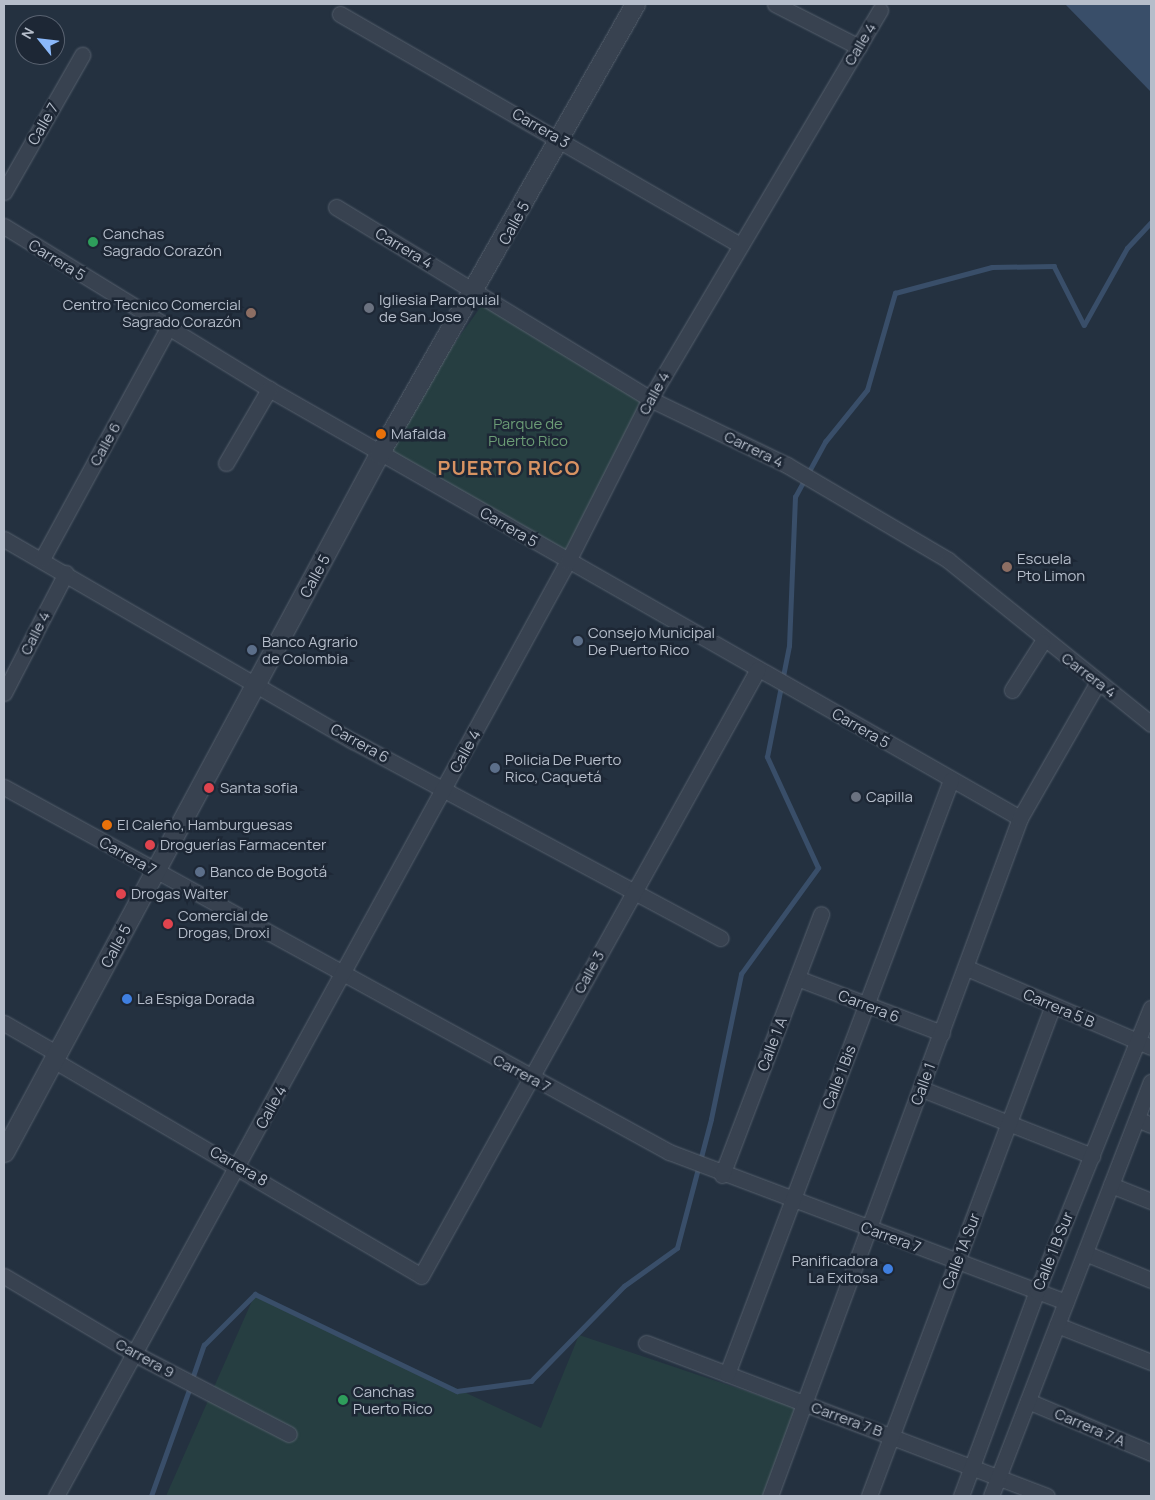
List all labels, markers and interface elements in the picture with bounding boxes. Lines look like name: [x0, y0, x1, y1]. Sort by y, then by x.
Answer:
north arrow: [15, 15, 65, 65]
street label: Calle 4: [840, 19, 880, 69]
text: N: [17, 24, 38, 42]
street label: Calle 7: [24, 100, 62, 148]
street label: Carrera 3: [509, 104, 573, 152]
street label: Calle 5: [495, 198, 533, 248]
place label: Canchas Sagrado Corazón: [103, 224, 222, 259]
street label: Carrera 4: [372, 224, 436, 272]
street label: Carrera 5: [25, 236, 89, 284]
marker: Canchas Sagrado Corazón: [87, 236, 99, 248]
place label: Igliesia Parroquial de San Jose: [379, 290, 500, 325]
place label: Centro Tecnico Comercial Sagrado Corazón: [63, 295, 241, 330]
marker: Igliesia Parroquial de San Jose: [363, 302, 375, 314]
marker: Centro Tecnico Comercial Sagrado Corazón: [245, 307, 257, 319]
street label: Calle 4: [635, 368, 673, 418]
park label: Parque de Puerto Rico: [488, 414, 568, 449]
street label: Calle 6: [86, 419, 124, 469]
place label: Mafalda: [391, 425, 446, 443]
street label: Carrera 4: [721, 427, 787, 471]
marker: Mafalda: [375, 428, 387, 440]
district label: PUERTO RICO: [436, 455, 582, 479]
street label: Carrera 5: [477, 503, 541, 551]
place label: Escuela Pto Limon: [1017, 549, 1085, 584]
street label: Calle 5: [296, 551, 334, 601]
marker: Escuela Pto Limon: [1001, 561, 1013, 573]
street label: Calle 4: [16, 608, 54, 658]
place label: Consejo Municipal De Puerto Rico: [588, 623, 715, 658]
place label: Banco Agrario de Colombia: [262, 632, 358, 667]
marker: Consejo Municipal De Puerto Rico: [572, 635, 584, 647]
marker: Banco Agrario de Colombia: [246, 644, 258, 656]
street label: Carrera 4: [1058, 649, 1120, 701]
street label: Carrera 5: [829, 704, 893, 752]
street label: Carrera 6: [328, 720, 392, 766]
street label: Calle 4: [446, 726, 484, 776]
place label: Policia De Puerto Rico, Caquetá: [505, 750, 621, 785]
marker: Policia De Puerto Rico, Caquetá: [489, 762, 501, 774]
place label: Santa sofia: [220, 779, 298, 797]
marker: Santa sofia: [202, 781, 216, 795]
place label: Capilla: [866, 788, 913, 806]
marker: Capilla: [850, 791, 862, 803]
place label: El Caleño, Hamburguesas: [117, 816, 293, 834]
marker: El Caleño, Hamburguesas: [101, 819, 113, 831]
street label: Carrera 7: [96, 833, 160, 879]
place label: Droguerías Farmacenter: [160, 836, 326, 854]
marker: Droguerías Farmacenter: [144, 839, 156, 851]
place label: Banco de Bogotá: [210, 863, 327, 881]
marker: Banco de Bogotá: [194, 866, 206, 878]
place label: Drogas Walter: [131, 885, 228, 903]
marker: Drogas Walter: [115, 888, 127, 900]
place label: Comercial de Drogas, Droxi: [178, 906, 270, 941]
marker: Comercial de Drogas, Droxi: [162, 918, 174, 930]
street label: Calle 5: [97, 921, 135, 971]
street label: Calle 3: [570, 947, 608, 997]
street label: Carrera 5 B: [1021, 985, 1097, 1031]
street label: Carrera 6: [836, 986, 902, 1026]
place label: La Espiga Dorada: [137, 990, 255, 1008]
marker: La Espiga Dorada: [121, 993, 133, 1005]
street label: Calle 1 A: [754, 1015, 790, 1073]
street label: Calle 1 Bis: [819, 1042, 859, 1112]
street label: Carrera 7: [490, 1050, 554, 1096]
street label: Calle 1: [907, 1060, 939, 1108]
street label: Calle 4: [252, 1082, 290, 1132]
street label: Carrera 8: [207, 1142, 271, 1190]
street label: Calle 1 B Sur: [1029, 1209, 1077, 1293]
street label: Calle 1A Sur: [938, 1211, 984, 1291]
street label: Carrera 7: [859, 1218, 923, 1256]
place label: Panificadora La Exitosa: [792, 1251, 878, 1286]
marker: Panificadora La Exitosa: [882, 1263, 894, 1275]
street label: Carrera 9: [113, 1335, 177, 1381]
place label: Canchas Puerto Rico: [353, 1382, 433, 1417]
marker: Canchas Puerto Rico: [337, 1394, 349, 1406]
street label: Carrera 7 B: [809, 1398, 885, 1440]
street label: Carrera 7 A: [1052, 1404, 1128, 1450]

